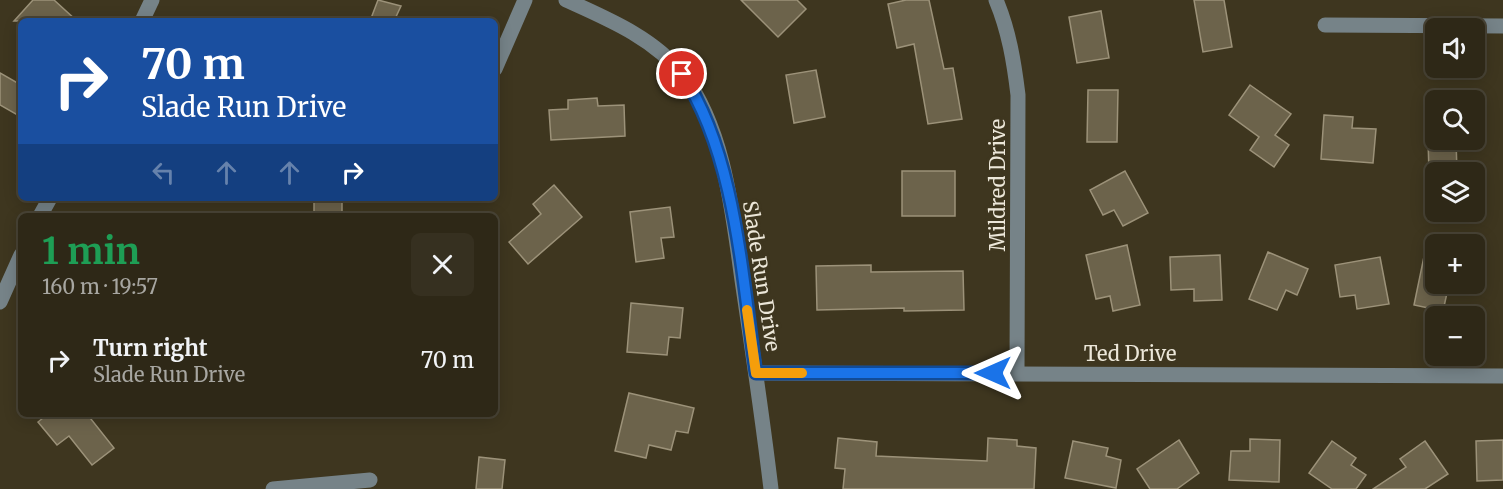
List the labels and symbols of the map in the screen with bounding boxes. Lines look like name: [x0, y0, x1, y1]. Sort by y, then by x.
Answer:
pin: [656, 48, 707, 99]
street label: Mildred Drive: [985, 119, 1010, 251]
street label: Slade Run Drive: [738, 199, 786, 353]
position arrow: [961, 341, 1025, 405]
street label: Ted Drive: [1084, 341, 1176, 366]

